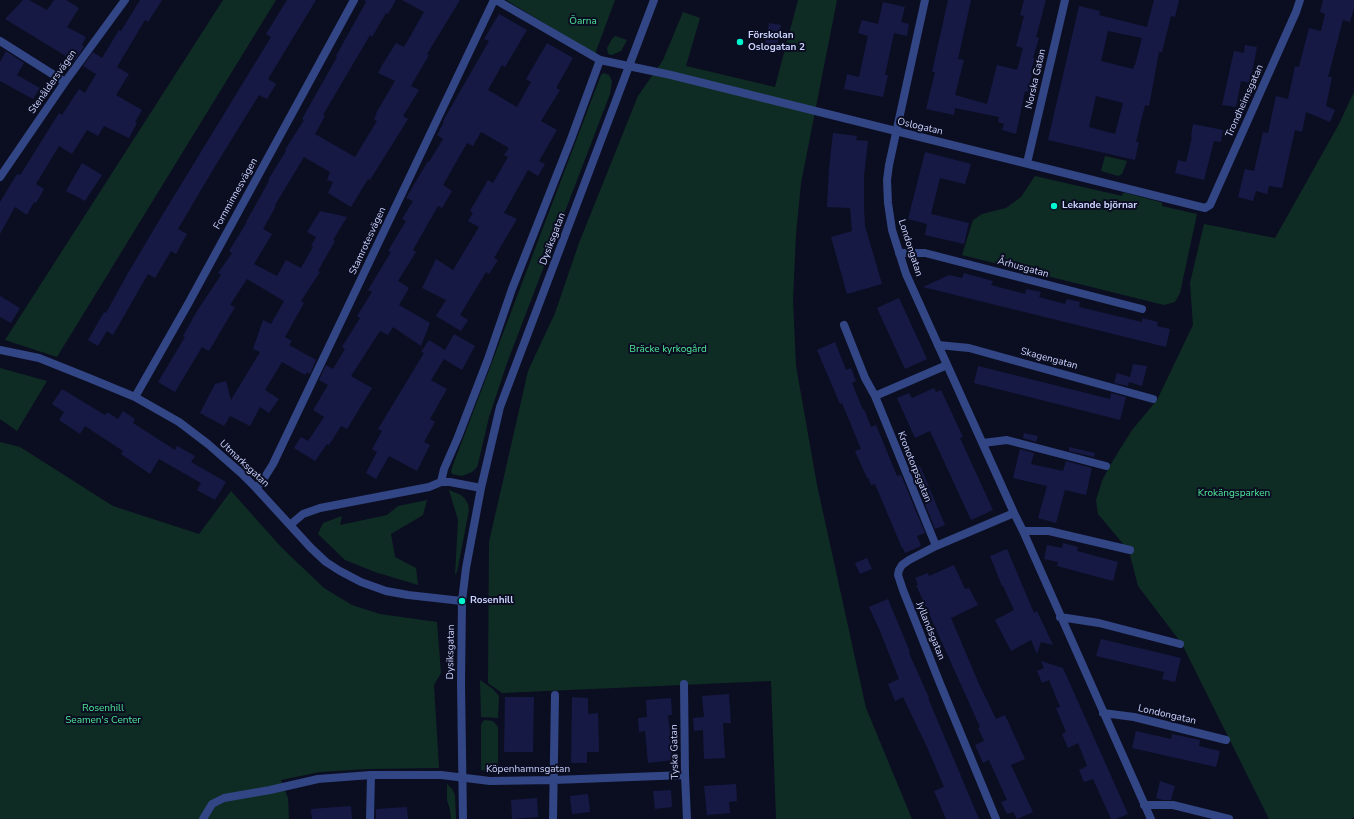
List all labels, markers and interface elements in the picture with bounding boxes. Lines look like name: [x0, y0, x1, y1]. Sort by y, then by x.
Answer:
park label: Öarna: [569, 16, 597, 28]
place label: Förskolan Oslogatan 2: [748, 30, 805, 54]
marker: Förskolan Oslogatan 2: [735, 37, 745, 47]
street label: Stenåldersvägen: [26, 48, 80, 116]
street label: Norska Gatan: [1023, 48, 1049, 110]
street label: Trondheimsgatan: [1224, 63, 1266, 139]
street label: Oslogatan: [896, 116, 944, 138]
street label: Fornminnesvägen: [211, 156, 261, 232]
place label: Lekande björnar: [1062, 200, 1137, 212]
marker: Lekande björnar: [1049, 201, 1059, 211]
street label: Stamrotesvägen: [347, 205, 389, 277]
street label: Dysiksgatan: [538, 211, 568, 267]
street label: Londongatan: [895, 218, 925, 278]
street label: Århusgatan: [996, 255, 1050, 281]
park label: Bräcke kyrkogård: [629, 344, 707, 356]
street label: Skagengatan: [1019, 346, 1079, 372]
street label: Kronotorpsgatan: [894, 430, 934, 504]
street label: Utmarksgatan: [217, 438, 271, 490]
park label: Krokängsparken: [1198, 488, 1270, 500]
place label: Rosenhill: [470, 595, 513, 607]
marker: Rosenhill: [457, 596, 467, 606]
street label: Jyllandsgatan: [913, 600, 947, 662]
street label: Dysiksgatan: [445, 624, 457, 680]
street label: Londongatan: [1137, 702, 1197, 728]
park label: Rosenhill Seamen's Center: [65, 703, 141, 726]
street label: Tyska Gatan: [669, 724, 681, 780]
street label: Köpenhamnsgatan: [486, 764, 570, 776]

